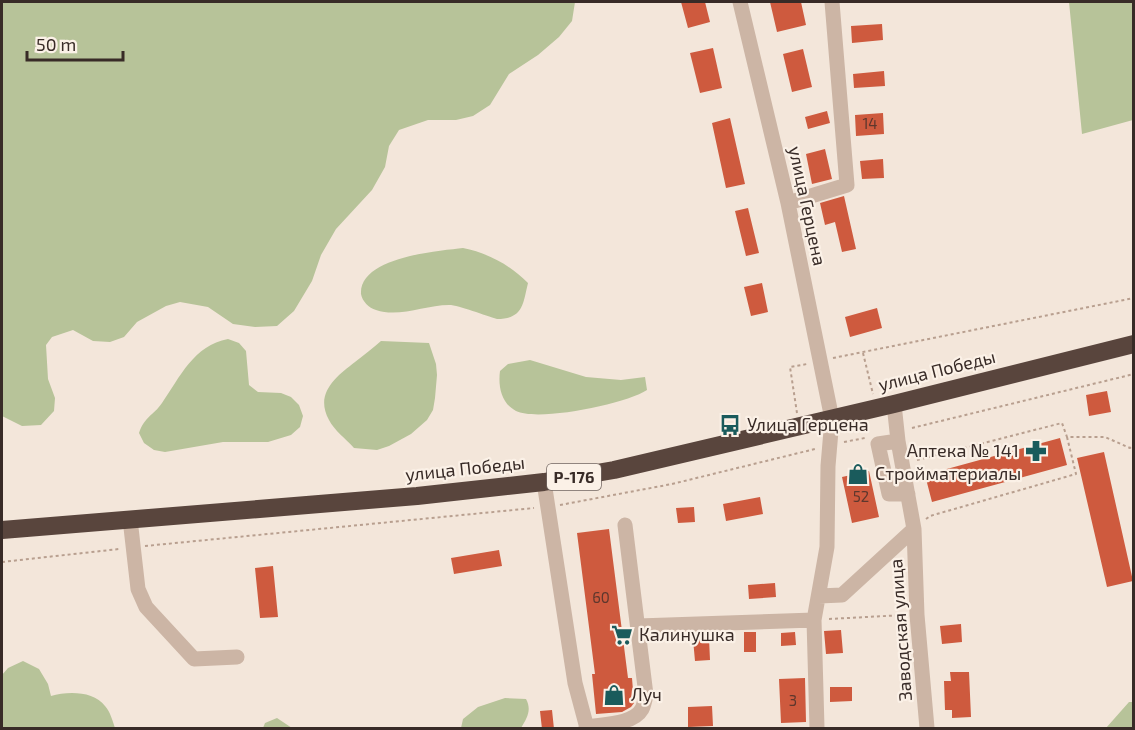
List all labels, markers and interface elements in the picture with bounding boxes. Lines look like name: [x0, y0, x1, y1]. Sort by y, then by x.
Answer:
scale bar: [27, 24, 123, 62]
text: 50 m: [36, 33, 76, 55]
house number: 14: [862, 114, 878, 132]
street label: улица Герцена: [785, 144, 831, 268]
street label: улица Победы: [876, 345, 998, 395]
bus stop icon: Улица Герцена: [718, 413, 742, 437]
place label: Улица Герцена: [747, 413, 869, 435]
place label: Аптека № 141: [907, 439, 1019, 461]
pharmacy icon: Аптека № 141: [1024, 439, 1048, 463]
street label: улица Победы: [404, 451, 526, 485]
shop icon: Стройматериалы: [846, 462, 870, 486]
place label: Стройматериалы: [875, 462, 1021, 484]
road number: Р-176: [547, 464, 601, 490]
house number: 52: [853, 487, 869, 505]
street label: Заводская улица: [884, 558, 916, 702]
house number: 60: [592, 588, 610, 606]
supermarket icon: Калинушка: [610, 623, 634, 647]
place label: Калинушка: [639, 623, 735, 645]
shop icon: Луч: [602, 683, 626, 707]
place label: Луч: [631, 683, 662, 705]
house number: 3: [789, 691, 797, 709]

